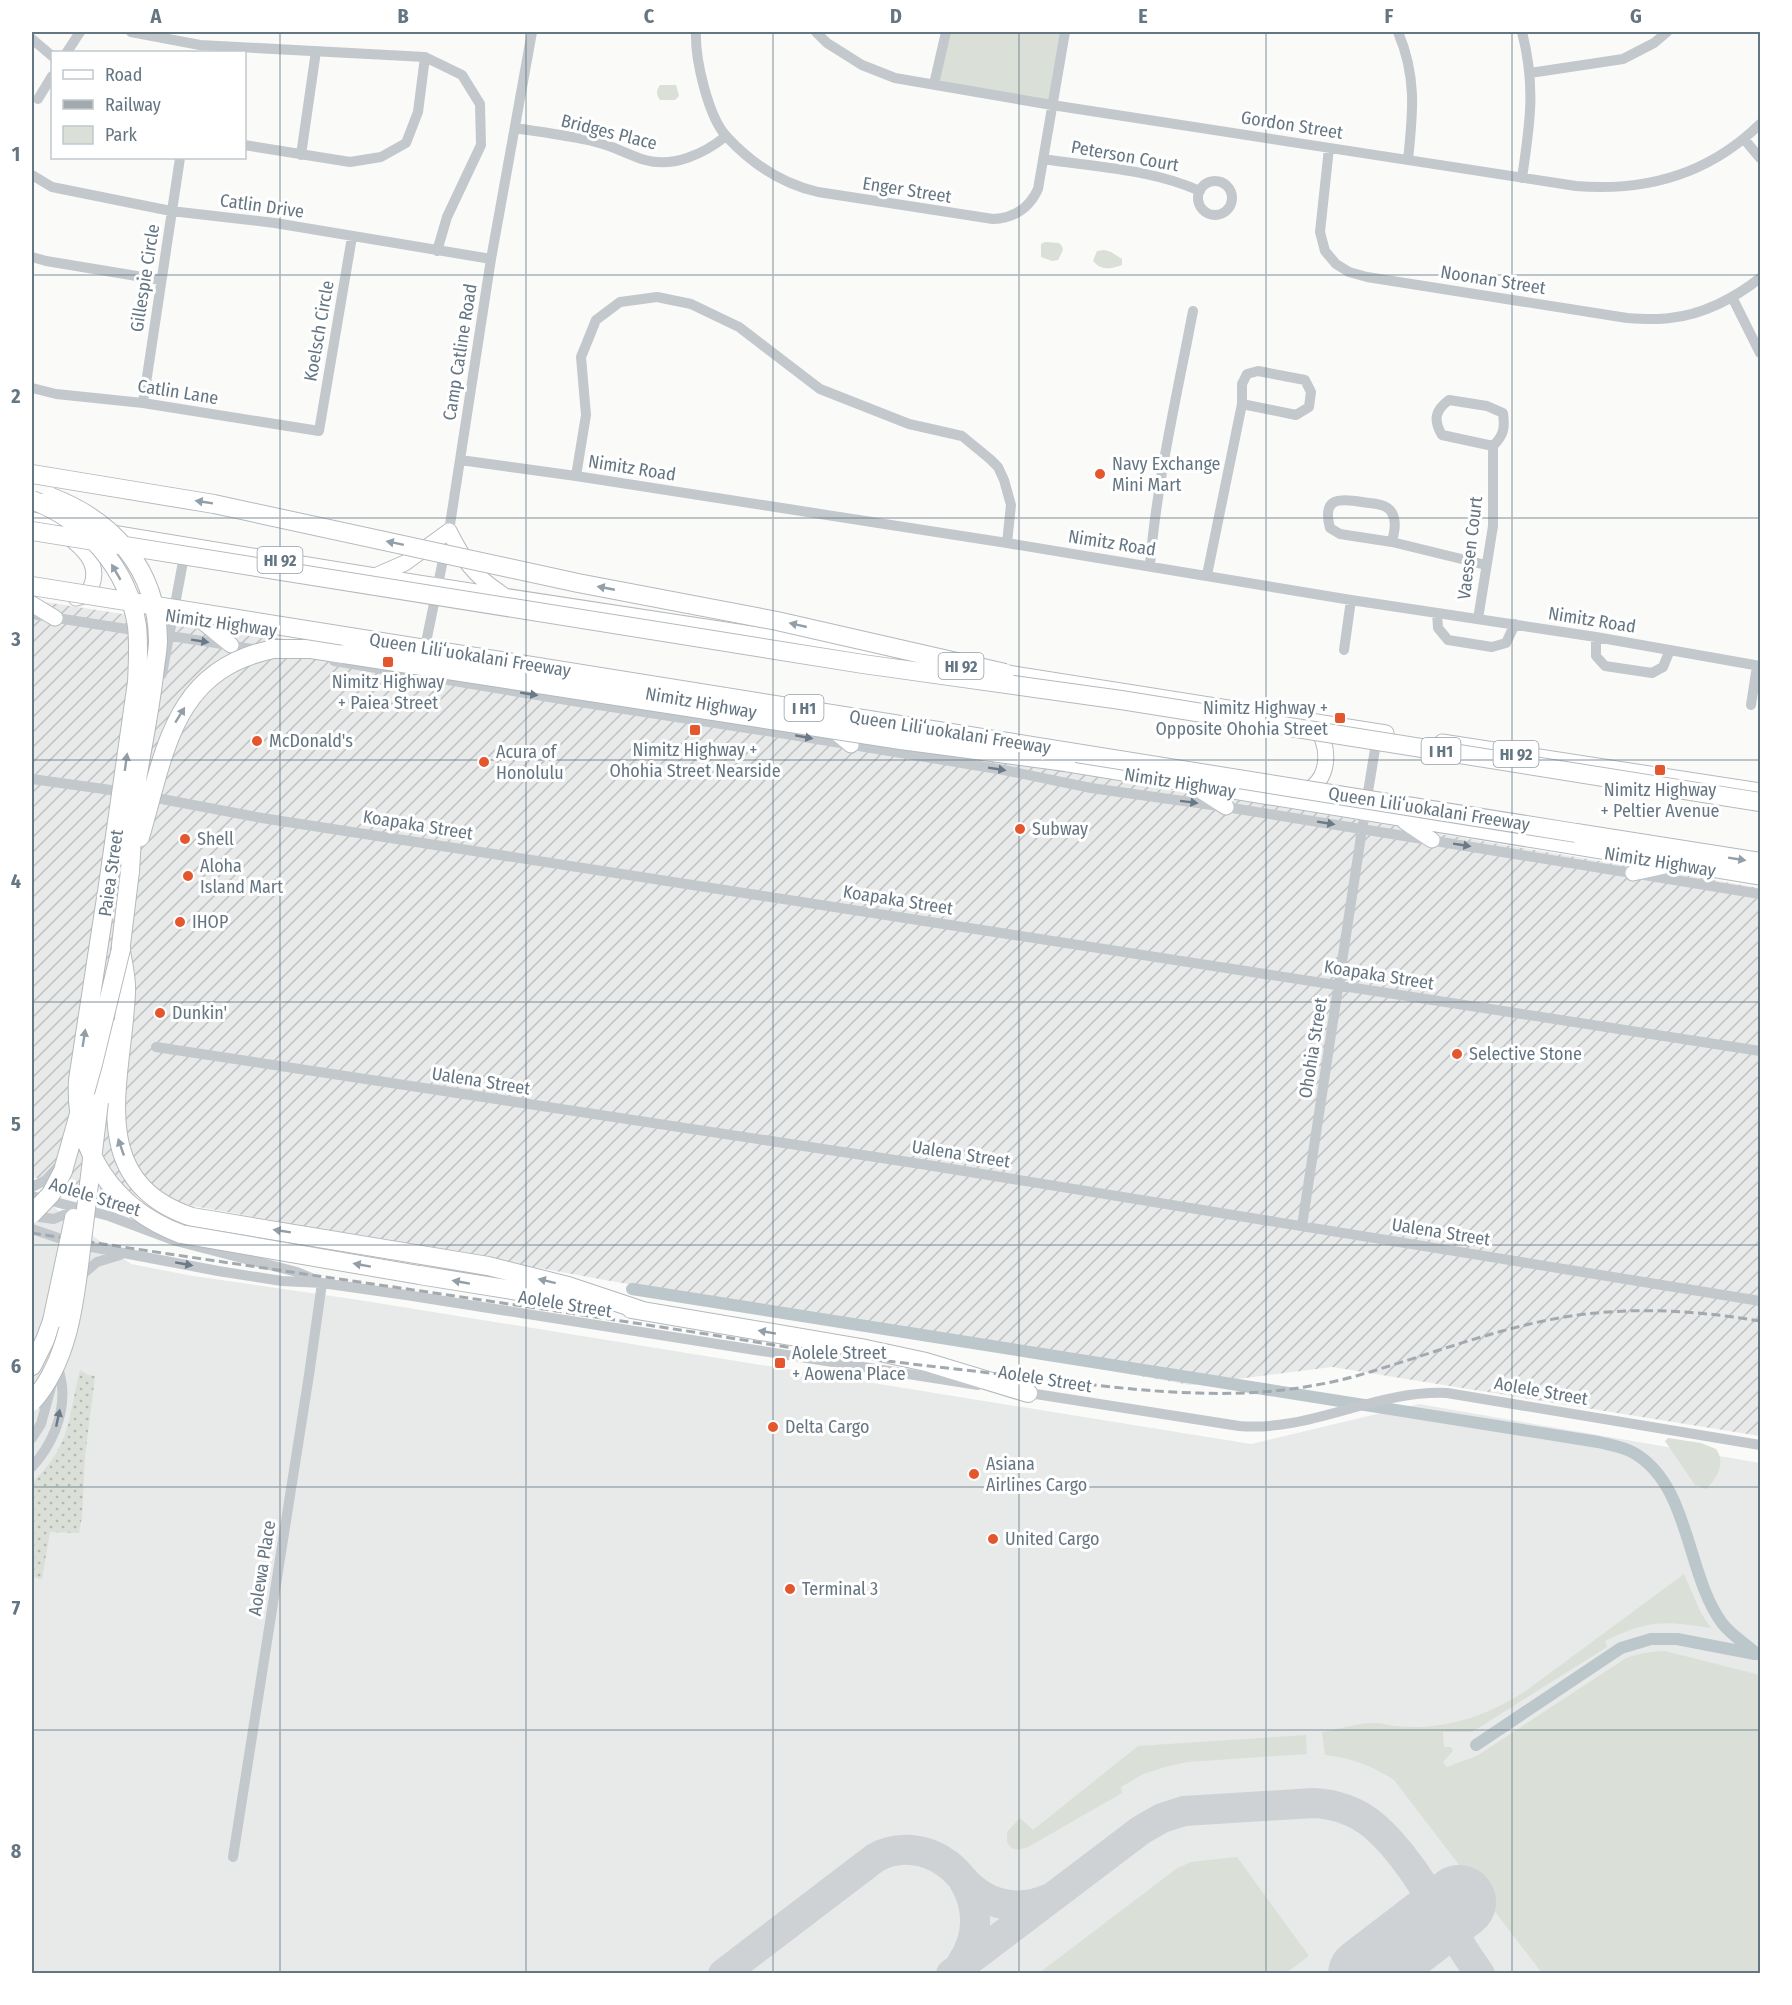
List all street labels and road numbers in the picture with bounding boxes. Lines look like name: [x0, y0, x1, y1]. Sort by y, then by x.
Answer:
street label: Gordon Street: [1240, 106, 1345, 144]
street label: Bridges Place: [559, 109, 659, 155]
street label: Peterson Court: [1069, 136, 1181, 176]
street label: Enger Street: [861, 172, 953, 208]
street label: Catlin Drive: [219, 189, 306, 223]
street label: Gillespie Circle: [126, 222, 164, 333]
street label: Noonan Street: [1439, 261, 1547, 299]
street label: Koelsch Circle: [299, 279, 339, 383]
street label: Camp Catline Road: [438, 282, 482, 422]
street label: Catlin Lane: [136, 375, 220, 409]
street label: Nimitz Road: [587, 450, 677, 486]
street label: Vaessen Court: [1453, 495, 1487, 601]
street label: Nimitz Road: [1067, 525, 1157, 561]
road number: HI 92: [258, 547, 302, 573]
street label: Nimitz Road: [1547, 602, 1637, 638]
street label: Nimitz Highway: [164, 604, 278, 642]
street label: Queen Liliʻuokalani Freeway: [368, 628, 572, 682]
road number: HI 92: [938, 653, 984, 679]
street label: Nimitz Highway: [644, 682, 758, 724]
road number: I H1: [784, 695, 824, 721]
street label: Queen Liliʻuokalani Freeway: [848, 705, 1052, 759]
road number: I H1: [1422, 738, 1460, 764]
road number: HI 92: [1494, 741, 1538, 767]
street label: Nimitz Highway: [1123, 763, 1237, 803]
street label: Queen Liliʻuokalani Freeway: [1327, 782, 1531, 836]
street label: Koapaka Street: [361, 805, 475, 845]
street label: Paiea Street: [94, 828, 128, 918]
street label: Nimitz Highway: [1603, 842, 1717, 882]
street label: Koapaka Street: [841, 880, 955, 920]
street label: Koapaka Street: [1322, 955, 1436, 995]
street label: Ohohia Street: [1294, 996, 1332, 1100]
street label: Ualena Street: [430, 1062, 532, 1100]
street label: Ualena Street: [910, 1135, 1012, 1173]
street label: Aolele Street: [47, 1173, 144, 1221]
street label: Ualena Street: [1390, 1213, 1492, 1251]
street label: Aolele Street: [517, 1286, 614, 1322]
street label: Aolele Street: [997, 1361, 1094, 1397]
street label: Aolele Street: [1493, 1372, 1590, 1410]
street label: Aolewa Place: [244, 1519, 280, 1617]

